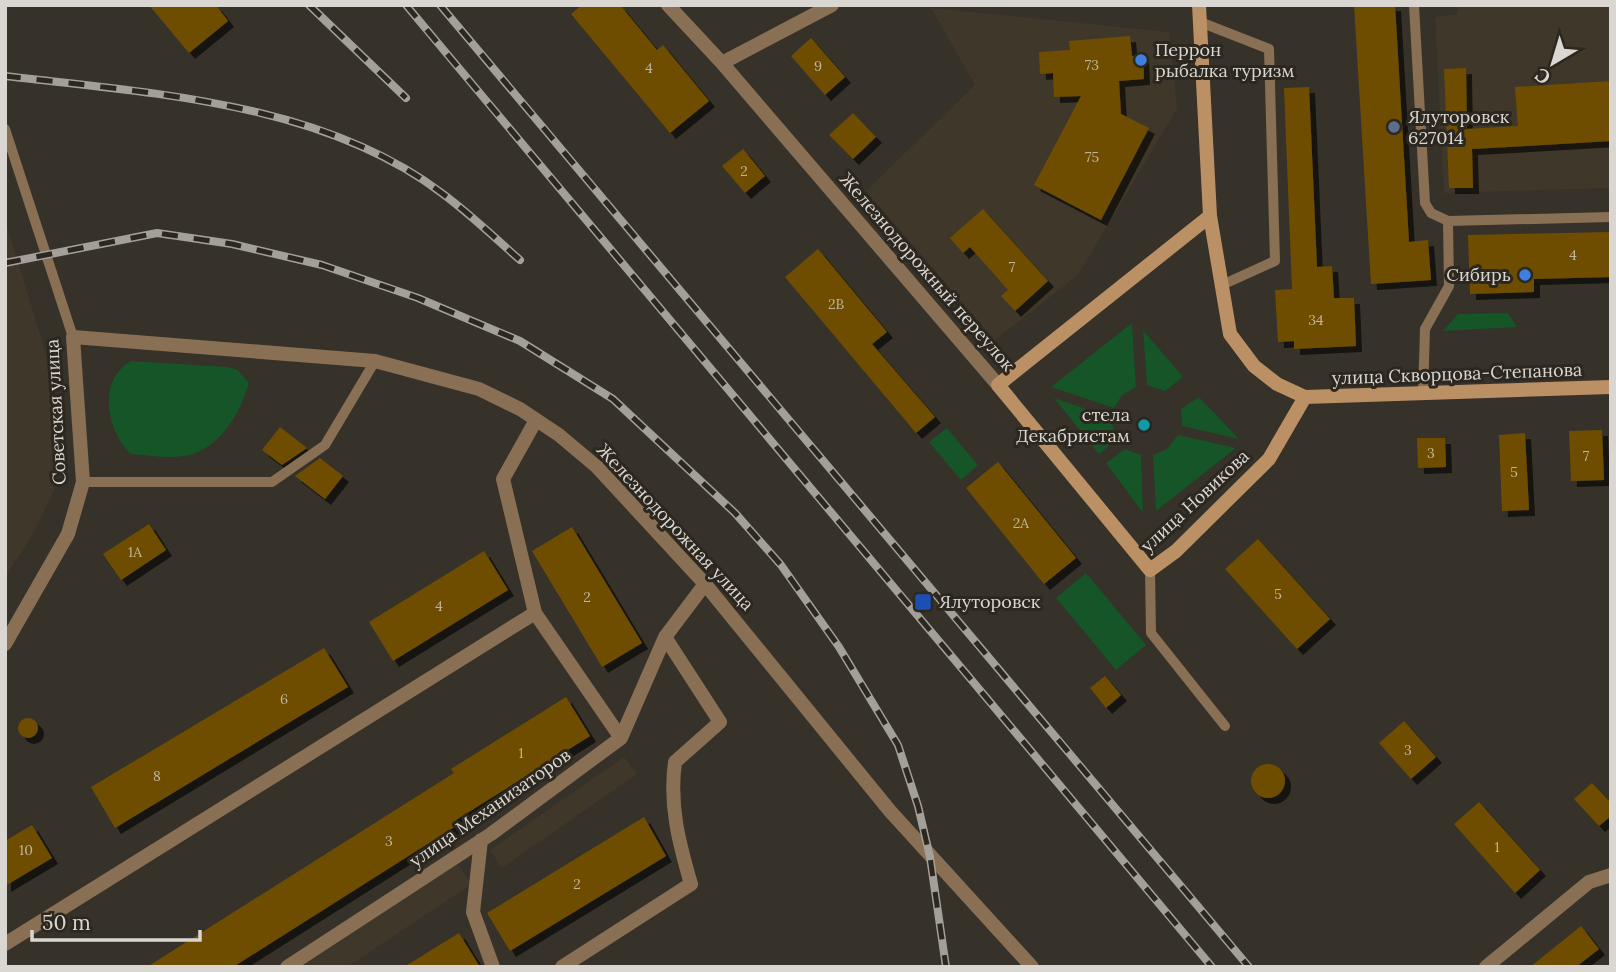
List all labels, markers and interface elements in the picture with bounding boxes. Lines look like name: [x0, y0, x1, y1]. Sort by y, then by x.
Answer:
north arrow: [1518, 28, 1588, 98]
place label: Перрон рыбалка туризм: [1155, 38, 1295, 82]
marker: Перрон рыбалка туризм: [1133, 52, 1149, 68]
house number: 73: [1085, 56, 1099, 74]
house number: 9: [814, 57, 822, 75]
house number: 4: [645, 59, 653, 77]
text: С: [1530, 63, 1555, 90]
place label: Ялуторовск 627014: [1408, 105, 1510, 149]
marker: Ялуторовск 627014: [1386, 119, 1402, 135]
house number: 75: [1085, 148, 1099, 166]
house number: 2: [740, 162, 748, 180]
street label: Железнодорожный переулок: [835, 168, 1020, 376]
house number: 4: [1569, 246, 1577, 264]
house number: 7: [1009, 258, 1016, 276]
place label: Сибирь: [1446, 263, 1511, 286]
marker: Сибирь: [1517, 267, 1533, 283]
house number: 2В: [828, 295, 844, 313]
house number: 34: [1308, 311, 1324, 329]
street label: Советская улица: [40, 339, 71, 486]
street label: улица Скворцова-Степанова: [1331, 358, 1583, 389]
place label: стела Декабристам: [1016, 403, 1130, 447]
marker: стела Декабристам: [1136, 417, 1152, 433]
street label: Железнодорожная улица: [592, 438, 759, 615]
street label: улица Новикова: [1136, 444, 1254, 557]
house number: 3: [1427, 444, 1435, 462]
house number: 7: [1583, 447, 1590, 465]
house number: 5: [1510, 463, 1518, 481]
house number: 2А: [1013, 514, 1029, 532]
house number: 1А: [128, 543, 142, 561]
house number: 5: [1274, 585, 1282, 603]
house number: 2: [583, 588, 591, 606]
place label: Ялуторовск: [939, 590, 1041, 613]
marker: Ялуторовск: [913, 592, 933, 612]
house number: 4: [435, 597, 443, 615]
house number: 6: [280, 690, 288, 708]
house number: 3: [1404, 741, 1412, 759]
street label: улица Механизаторов: [405, 743, 575, 872]
house number: 1: [518, 744, 524, 762]
house number: 8: [153, 767, 161, 785]
house number: 3: [385, 832, 393, 850]
house number: 1: [1494, 838, 1500, 856]
house number: 10: [19, 841, 33, 859]
house number: 2: [573, 875, 581, 893]
scale bar: [32, 898, 200, 942]
text: 50 m: [42, 909, 91, 936]

